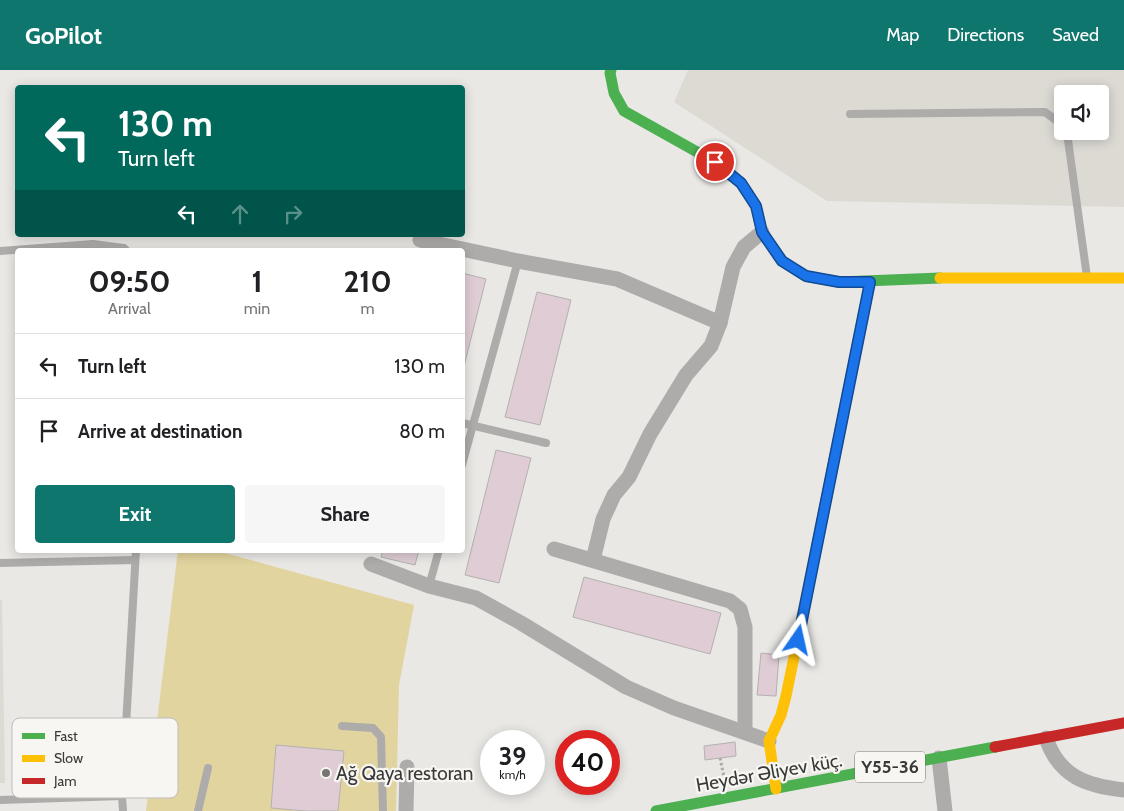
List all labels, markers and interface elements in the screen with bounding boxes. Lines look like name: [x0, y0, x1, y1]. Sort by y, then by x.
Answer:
text: GoPilot: [25, 21, 102, 50]
text: Map: [886, 24, 919, 46]
text: Directions: [947, 24, 1024, 46]
text: Saved: [1052, 24, 1099, 46]
map controls: [1054, 85, 1109, 140]
button: sound: [1054, 85, 1109, 140]
text: 130 m: [118, 102, 213, 145]
icon: left: [35, 105, 100, 170]
pin: [694, 141, 736, 183]
text: Turn left: [118, 145, 195, 172]
icon: arrive: [701, 148, 729, 176]
icon: left: [173, 200, 201, 228]
icon: ahead: [226, 200, 254, 228]
icon: right: [279, 200, 307, 228]
text: 09:50: [88, 263, 170, 300]
text: 1: [251, 263, 262, 300]
text: 210: [344, 263, 392, 300]
text: Arrival: [108, 299, 151, 318]
text: min: [244, 299, 270, 318]
text: m: [361, 299, 375, 318]
icon: left: [35, 352, 63, 380]
text: Turn left: [78, 355, 146, 378]
text: 130 m: [394, 355, 445, 378]
icon: arrive: [35, 417, 63, 445]
text: Arrive at destination: [78, 420, 242, 443]
text: 80 m: [399, 420, 445, 443]
button: Exit: [35, 485, 235, 543]
button: Share: [245, 485, 445, 543]
position arrow: [771, 613, 823, 665]
legend: [12, 718, 178, 798]
text: Fast: [54, 727, 78, 745]
speed limit sign: 40: [555, 730, 620, 795]
text: 39: [499, 741, 526, 771]
street label: Heydər Əliyev küç.: [694, 748, 844, 797]
text: Slow: [54, 749, 83, 767]
road number: Y55-36: [855, 752, 925, 782]
place label: Ağ Qaya restoran: [336, 762, 473, 785]
marker: Ağ Qaya restoran: [320, 767, 332, 779]
text: km/h: [499, 767, 526, 782]
text: Jam: [53, 772, 76, 790]

